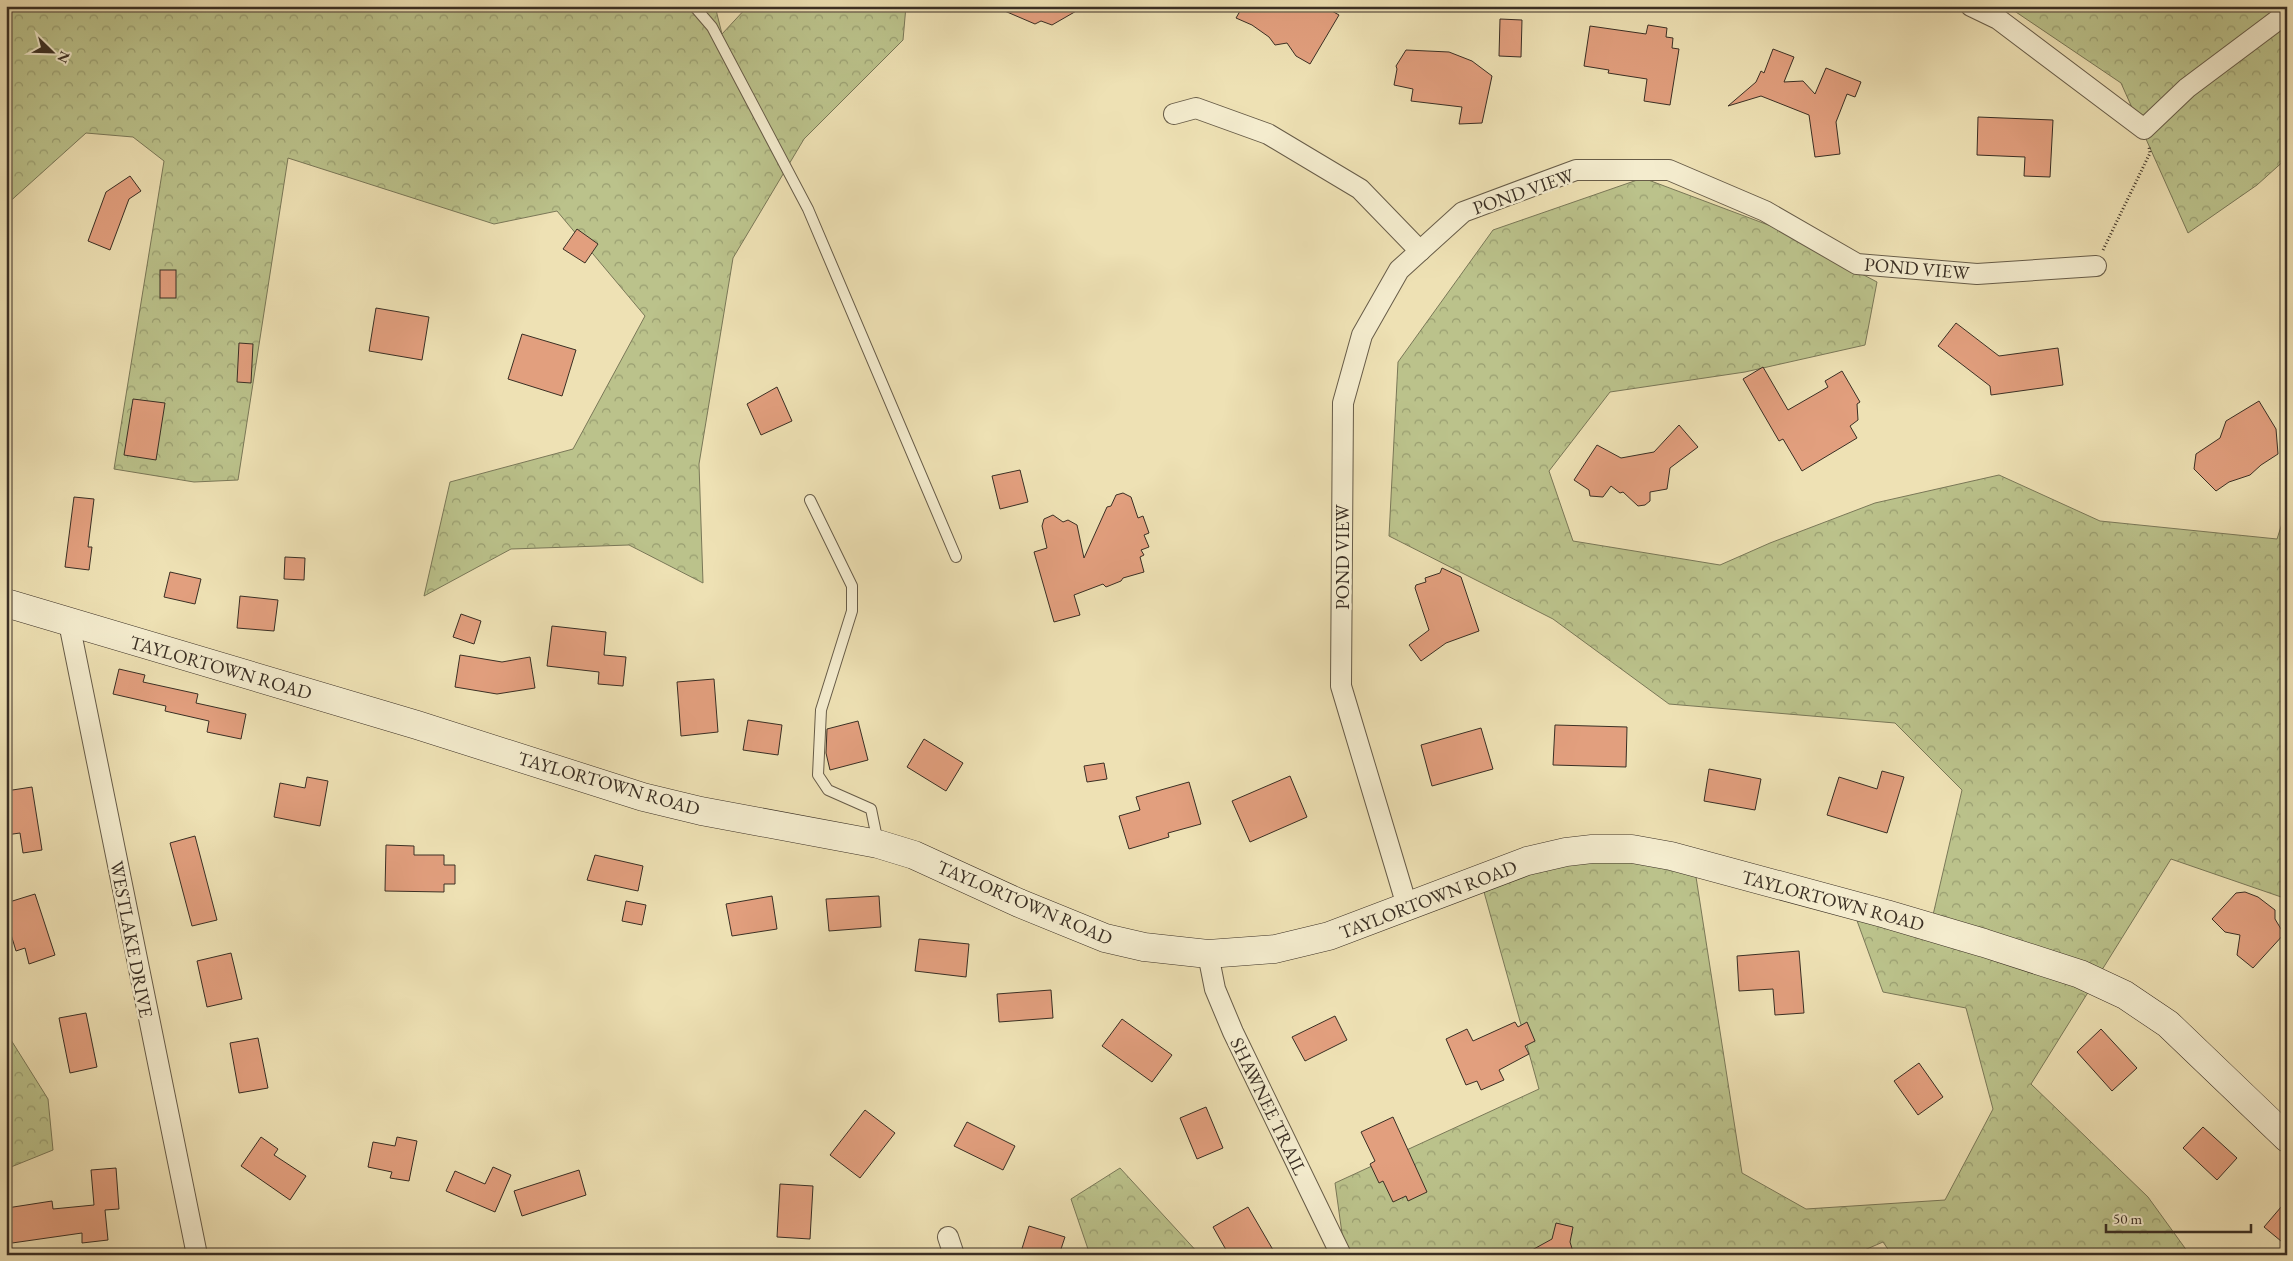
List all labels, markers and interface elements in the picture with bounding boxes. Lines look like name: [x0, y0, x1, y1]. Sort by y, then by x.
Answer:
north arrow: [28, 28, 78, 78]
text: N: [53, 48, 74, 66]
street label: POND VIEW: [1469, 162, 1578, 220]
street label: POND VIEW: [1863, 251, 1971, 286]
street label: POND VIEW: [1330, 504, 1355, 610]
street label: TAYLORTOWN ROAD: [127, 629, 315, 705]
street label: TAYLORTOWN ROAD: [515, 745, 703, 821]
street label: TAYLORTOWN ROAD: [933, 854, 1116, 951]
street label: TAYLORTOWN ROAD: [1336, 854, 1521, 945]
street label: WESTLAKE DRIVE: [104, 859, 159, 1020]
street label: TAYLORTOWN ROAD: [1739, 864, 1927, 937]
street label: SHAWNEE TRAIL: [1224, 1033, 1313, 1179]
scale bar: [2106, 1201, 2250, 1233]
text: 50 m: [2113, 1209, 2142, 1228]

